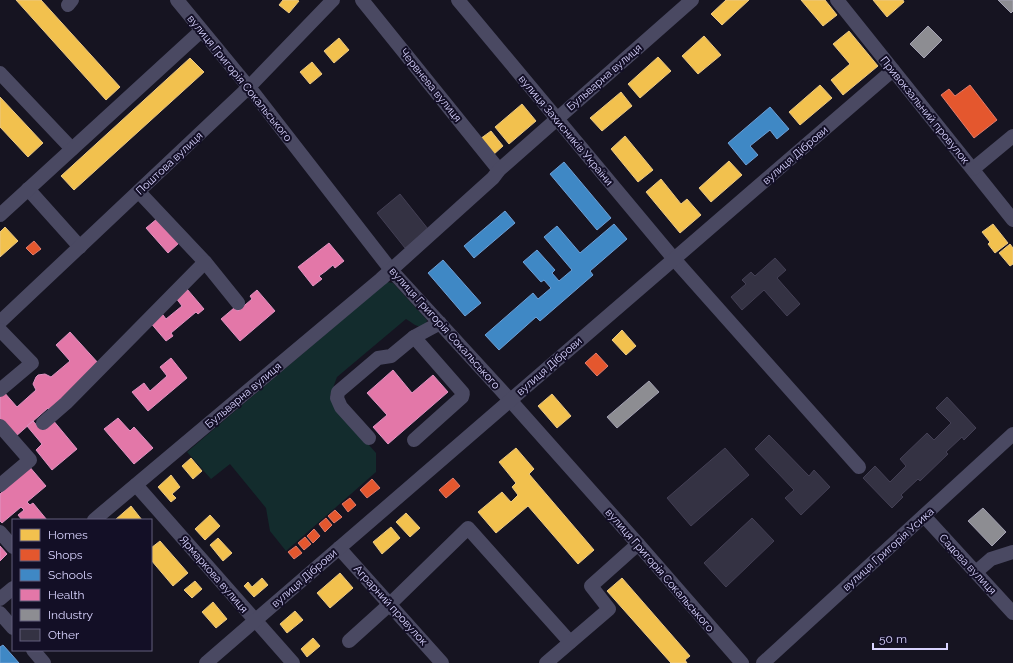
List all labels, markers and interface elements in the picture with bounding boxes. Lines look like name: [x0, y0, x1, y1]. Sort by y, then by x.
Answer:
street label: вулиця Григорія Сокальського: [185, 12, 295, 145]
street label: Бульварна вулиця: [564, 41, 645, 114]
street label: Червнева вулиця: [397, 46, 464, 125]
street label: Привокзальний провулок: [877, 54, 972, 167]
street label: вулиця Захисників України: [516, 73, 616, 188]
street label: вулиця Діброви: [760, 123, 831, 187]
street label: Поштова вулиця: [133, 129, 205, 198]
street label: вулиця Григорія Сокальського: [387, 265, 503, 392]
street label: вулиця Діброви: [514, 334, 585, 398]
street label: Бульварна вулиця: [203, 360, 284, 431]
street label: вулиця Григорія Усика: [840, 505, 937, 594]
street label: вулиця Григорія Сокальського: [603, 506, 717, 635]
legend: [12, 519, 152, 651]
text: Homes: [48, 528, 88, 542]
street label: Садова вулиця: [936, 531, 999, 597]
street label: Ярмаркова вулиця: [177, 533, 251, 615]
street label: вулиця Діброви: [269, 546, 340, 610]
text: Shops: [48, 548, 83, 562]
street label: Аграрний провулок: [351, 562, 430, 648]
text: Schools: [48, 568, 92, 582]
text: Health: [48, 588, 85, 602]
text: Industry: [48, 608, 94, 622]
scale bar: [873, 625, 947, 651]
text: Other: [48, 628, 80, 642]
text: 50 m: [879, 632, 907, 646]

